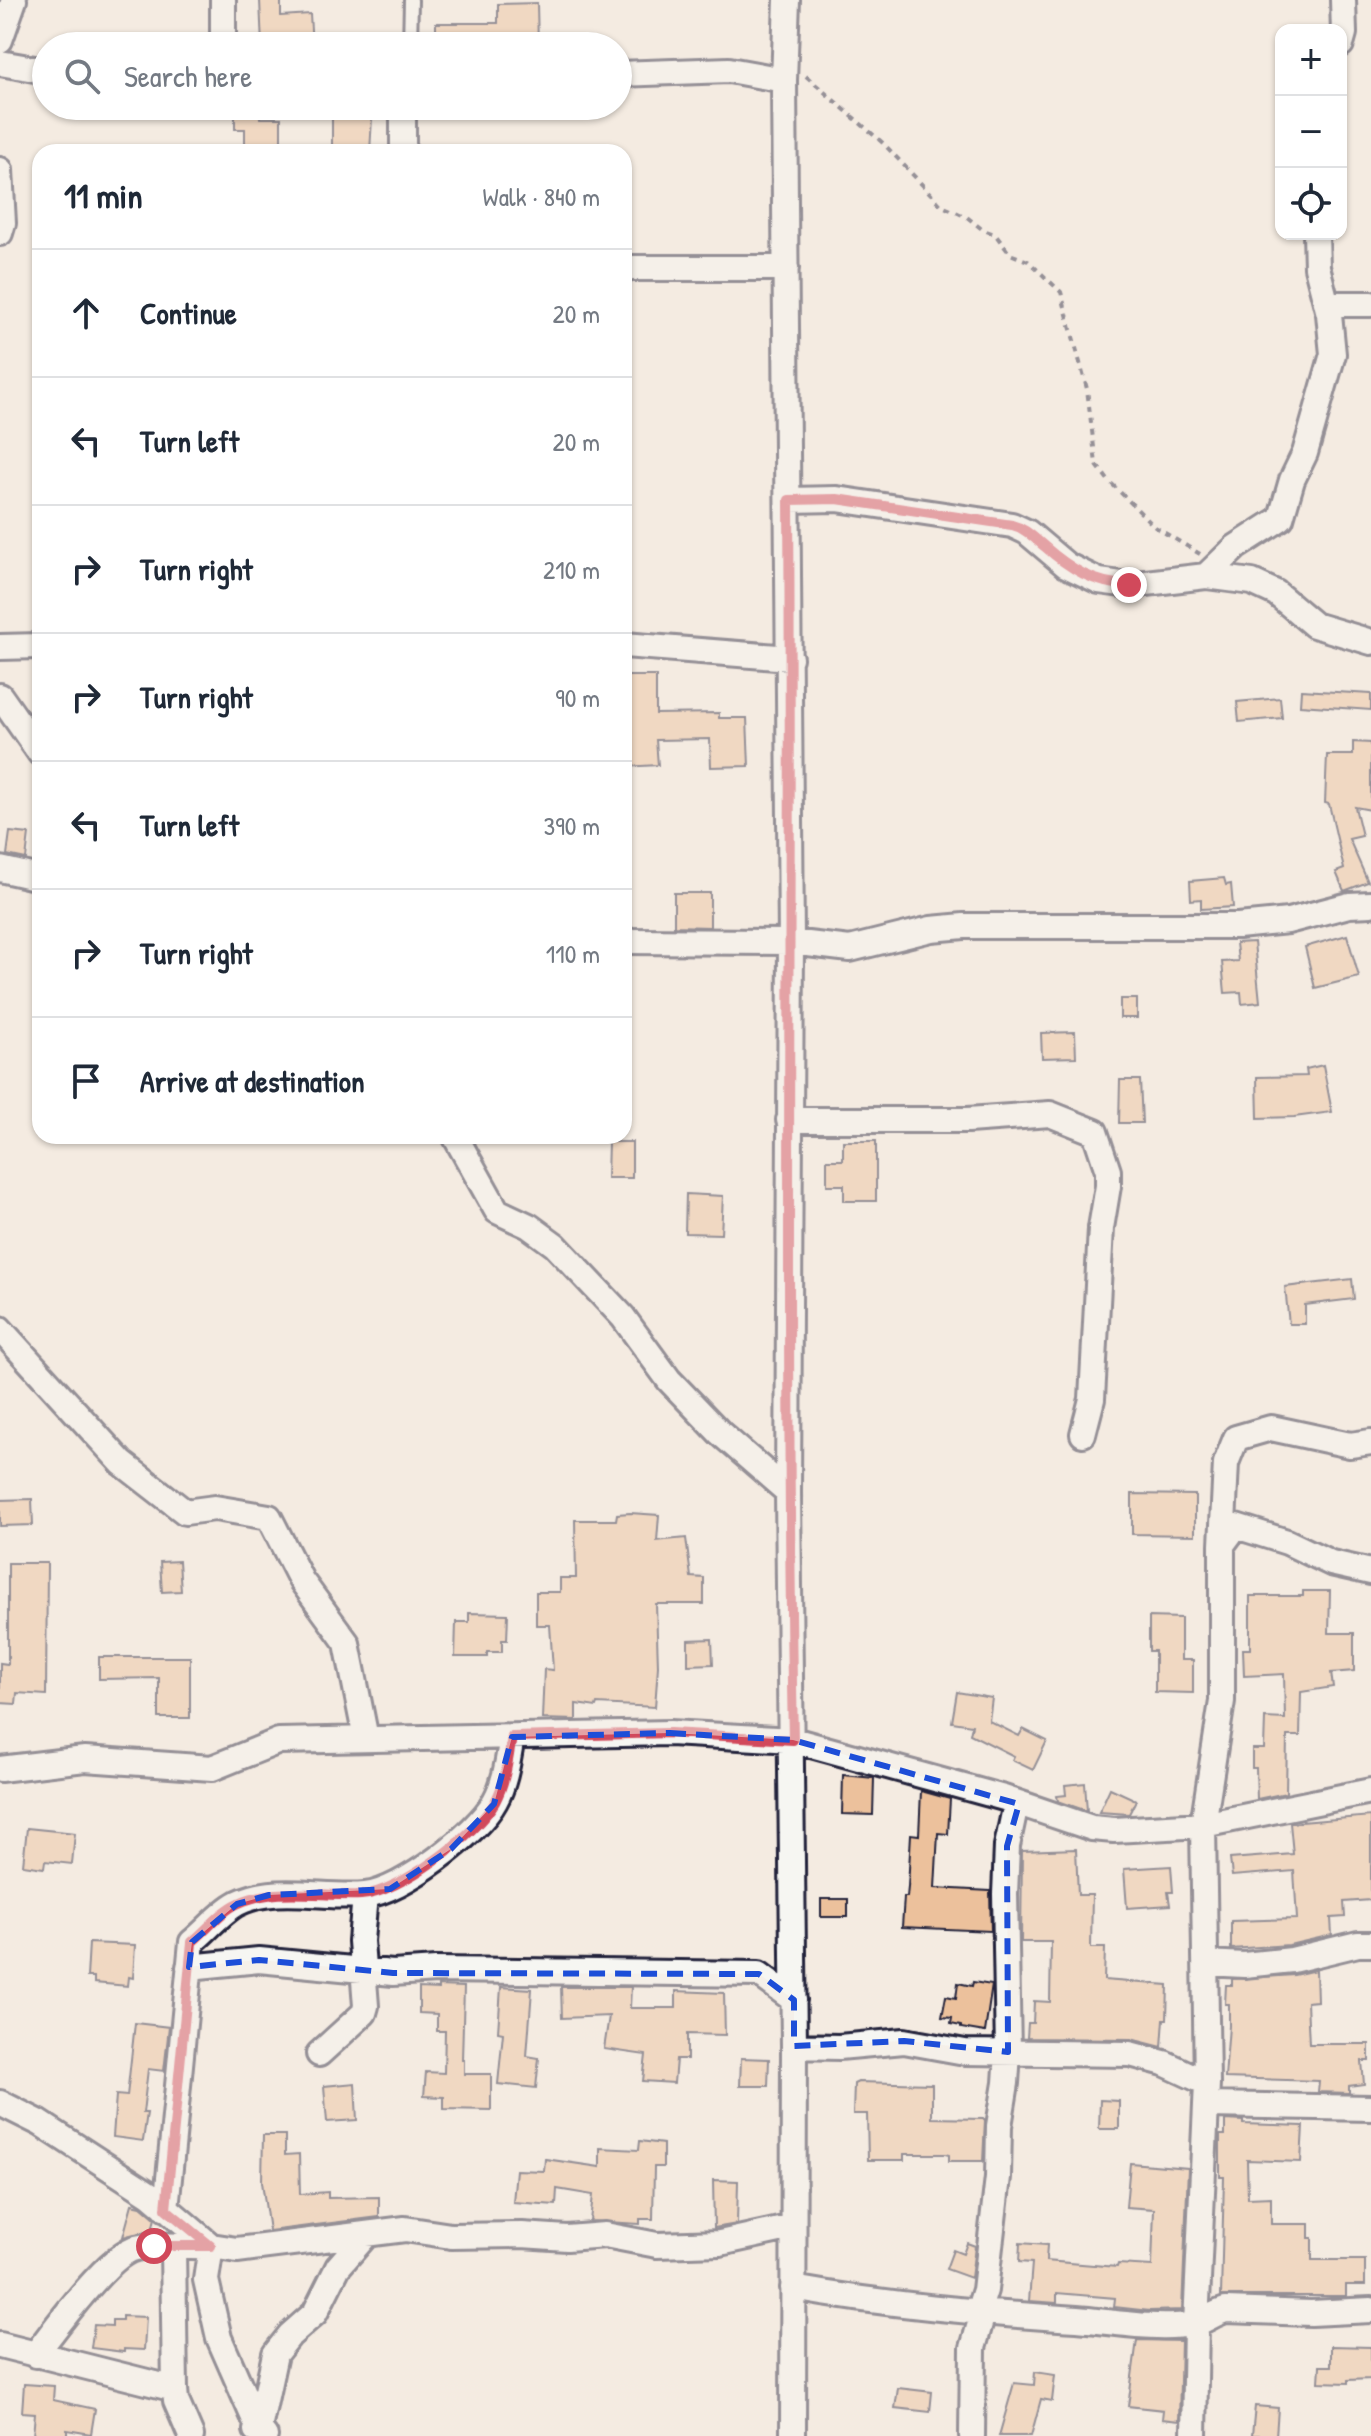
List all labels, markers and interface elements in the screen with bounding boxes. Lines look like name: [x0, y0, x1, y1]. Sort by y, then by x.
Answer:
map controls: [1275, 24, 1347, 240]
button: +: [1275, 24, 1347, 96]
search box: [32, 32, 632, 120]
icon: search: [60, 54, 104, 98]
text: Search here: [124, 56, 252, 96]
button: −: [1275, 96, 1347, 168]
button: locate: [1275, 168, 1347, 240]
text: 11 min: [64, 173, 143, 219]
text: Walk · 840 m: [483, 179, 600, 214]
icon: ahead: [64, 291, 108, 335]
text: Continue: [140, 293, 237, 333]
text: 20 m: [553, 296, 600, 331]
icon: left: [64, 419, 108, 463]
text: Turn left: [140, 421, 239, 461]
text: 20 m: [553, 424, 600, 459]
icon: right: [64, 547, 108, 591]
text: Turn right: [140, 549, 253, 589]
text: 210 m: [543, 552, 600, 587]
route end: [1111, 567, 1147, 603]
icon: right: [64, 675, 108, 719]
text: Turn right: [140, 677, 253, 717]
text: 90 m: [555, 680, 600, 715]
icon: left: [64, 803, 108, 847]
text: Turn left: [140, 805, 239, 845]
text: 390 m: [544, 808, 600, 843]
icon: right: [64, 931, 108, 975]
text: Turn right: [140, 933, 253, 973]
text: 110 m: [546, 936, 600, 971]
icon: arrive: [64, 1059, 108, 1103]
text: Arrive at destination: [140, 1061, 365, 1101]
route start: [136, 2228, 172, 2264]

